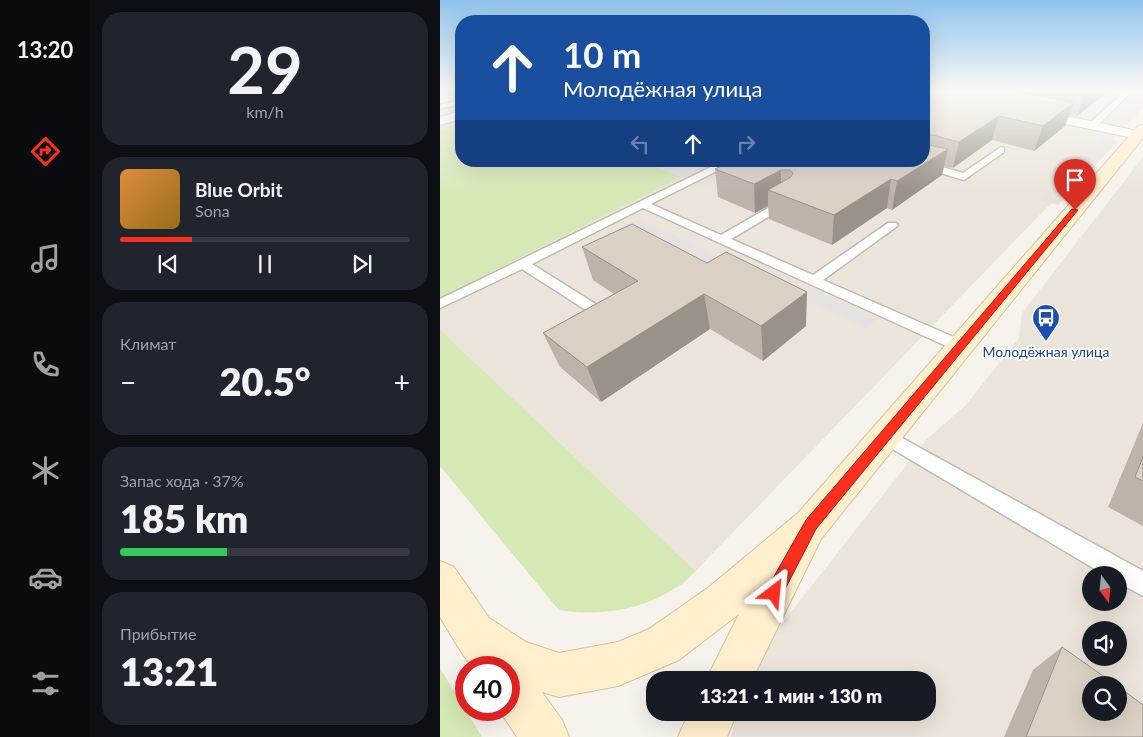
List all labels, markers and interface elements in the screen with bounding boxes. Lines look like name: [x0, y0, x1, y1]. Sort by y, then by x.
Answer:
text: 29: [227, 30, 303, 108]
text: 10 m: [563, 33, 641, 75]
icon: ahead: [480, 35, 545, 100]
text: 13:20: [17, 36, 73, 63]
text: Молодёжная улица: [563, 75, 762, 102]
text: km/h: [246, 102, 284, 121]
icon: left: [626, 130, 654, 158]
icon: ahead: [679, 130, 707, 158]
icon: right: [732, 130, 760, 158]
icon: directions: [28, 134, 63, 169]
pin: [1054, 159, 1096, 210]
icon: arrive: [1061, 166, 1089, 194]
text: Blue Orbit: [195, 178, 283, 201]
text: Sona: [195, 201, 230, 220]
icon: music: [28, 241, 63, 276]
icon: previous: [154, 250, 182, 278]
icon: pause: [251, 250, 279, 278]
icon: next: [348, 250, 376, 278]
bus stop icon: Молодёжная улица: [1031, 303, 1061, 342]
text: Климат: [120, 334, 176, 353]
place label: Молодёжная улица: [983, 343, 1109, 360]
icon: phone: [28, 347, 63, 382]
text: 20.5°: [219, 358, 311, 404]
text: −: [120, 365, 136, 399]
text: +: [394, 365, 410, 399]
icon: climate: [28, 453, 63, 488]
text: Запас хода · 37%: [120, 471, 244, 490]
text: 185 km: [120, 495, 248, 541]
icon: car: [28, 560, 63, 595]
position arrow: [747, 566, 799, 618]
north arrow: [1082, 566, 1128, 611]
map controls: [1082, 566, 1127, 721]
button: sound: [1082, 621, 1127, 666]
text: Прибытие: [120, 624, 196, 643]
text: 13:21: [120, 648, 218, 694]
speed limit sign: 40: [455, 656, 520, 721]
icon: filters: [28, 666, 63, 701]
button: search: [1082, 676, 1127, 721]
text: 13:21 · 1 мин · 130 m: [700, 684, 882, 707]

